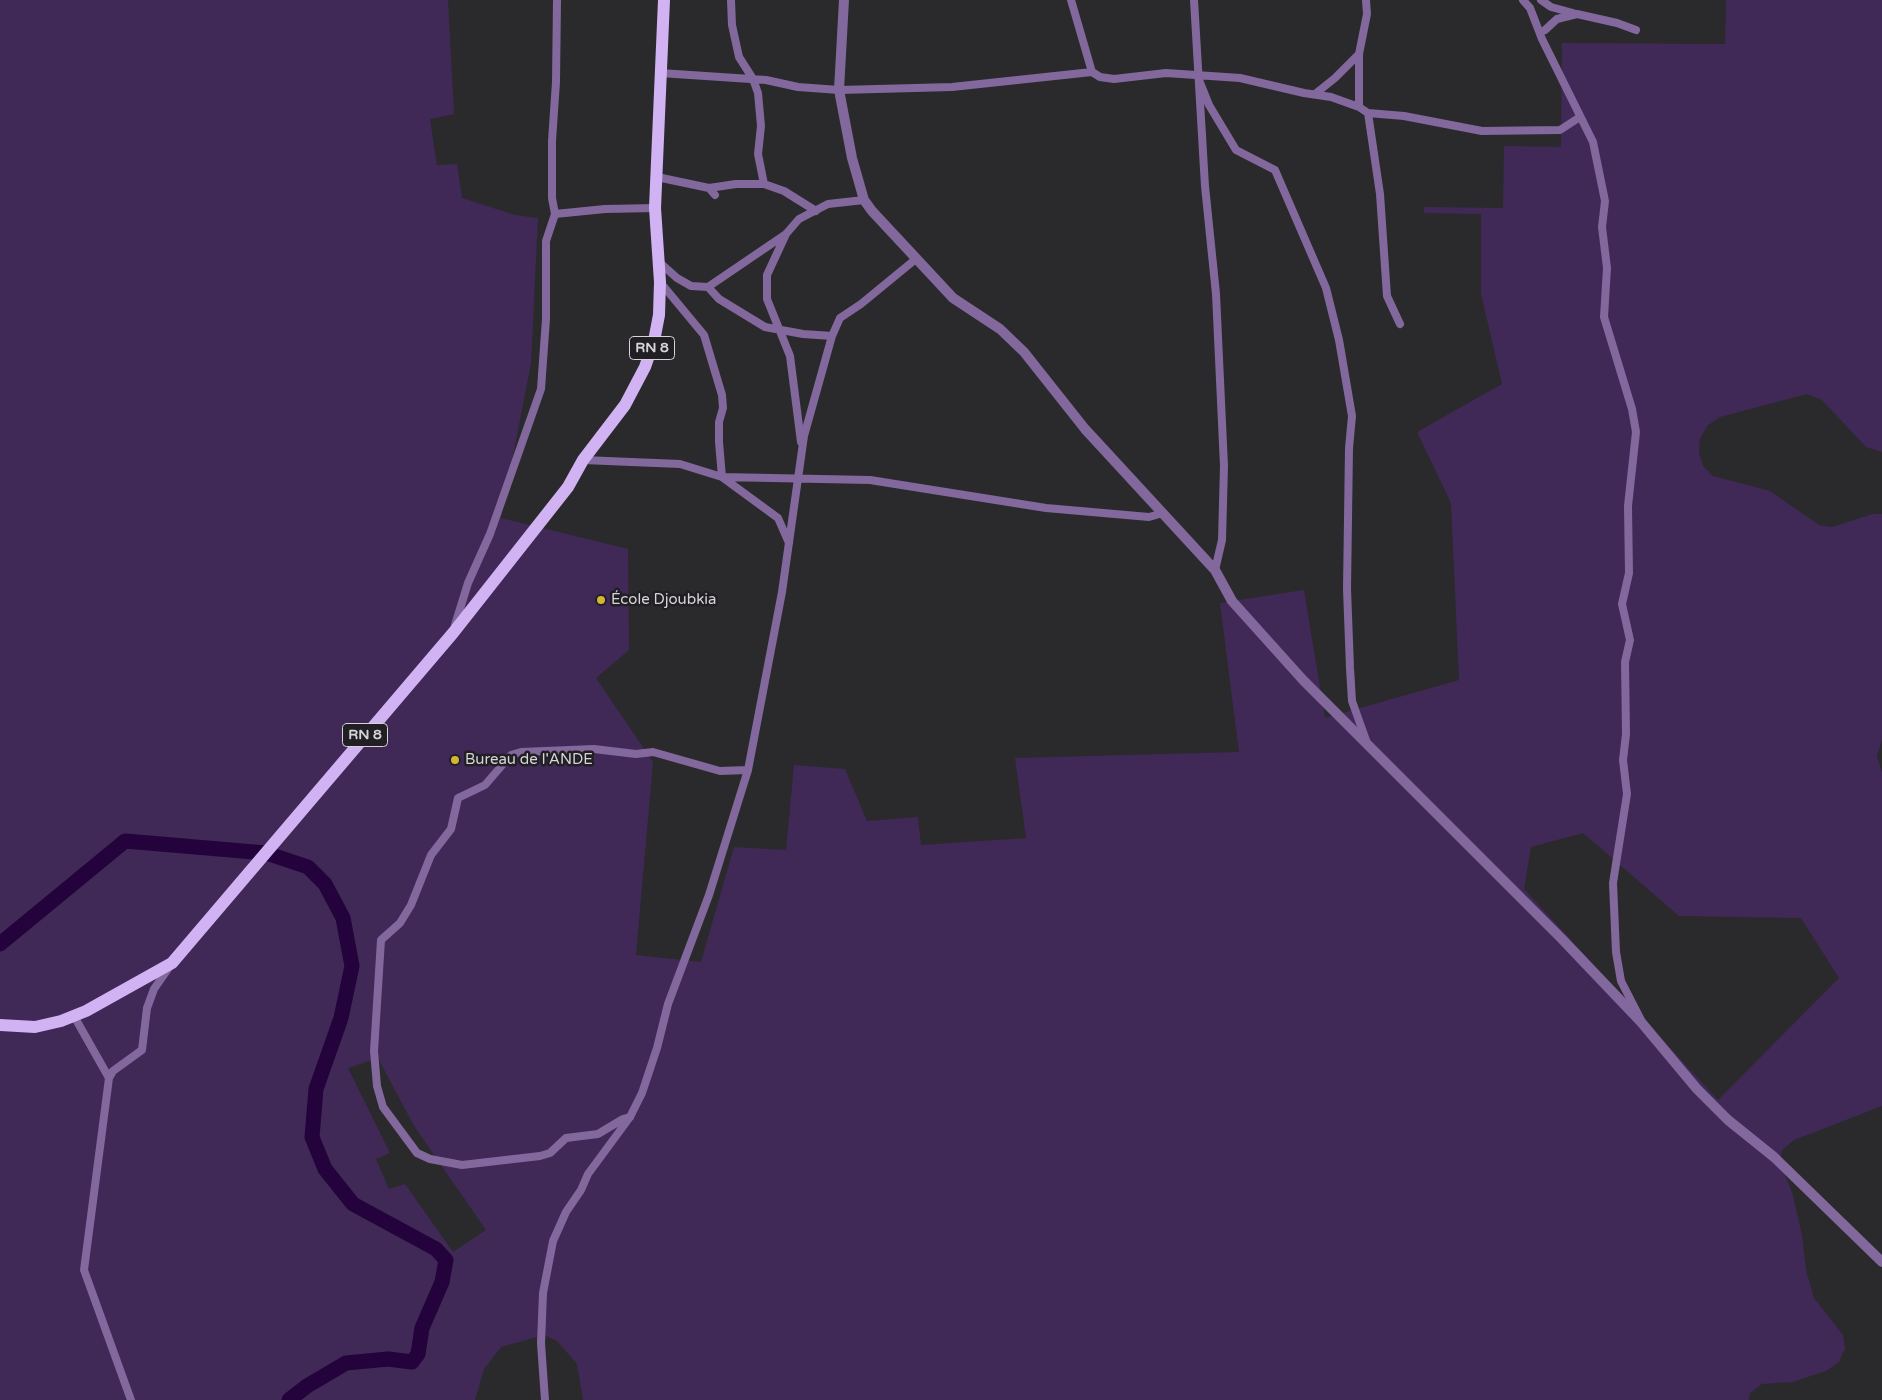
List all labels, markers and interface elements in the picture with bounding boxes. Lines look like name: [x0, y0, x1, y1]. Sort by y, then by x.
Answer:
road number: RN 8: [630, 336, 674, 359]
place label: École Djoubkia: [611, 591, 717, 609]
marker: École Djoubkia: [595, 594, 607, 606]
road number: RN 8: [342, 724, 388, 746]
place label: Bureau de l'ANDE: [465, 751, 593, 769]
marker: Bureau de l'ANDE: [449, 754, 461, 766]

